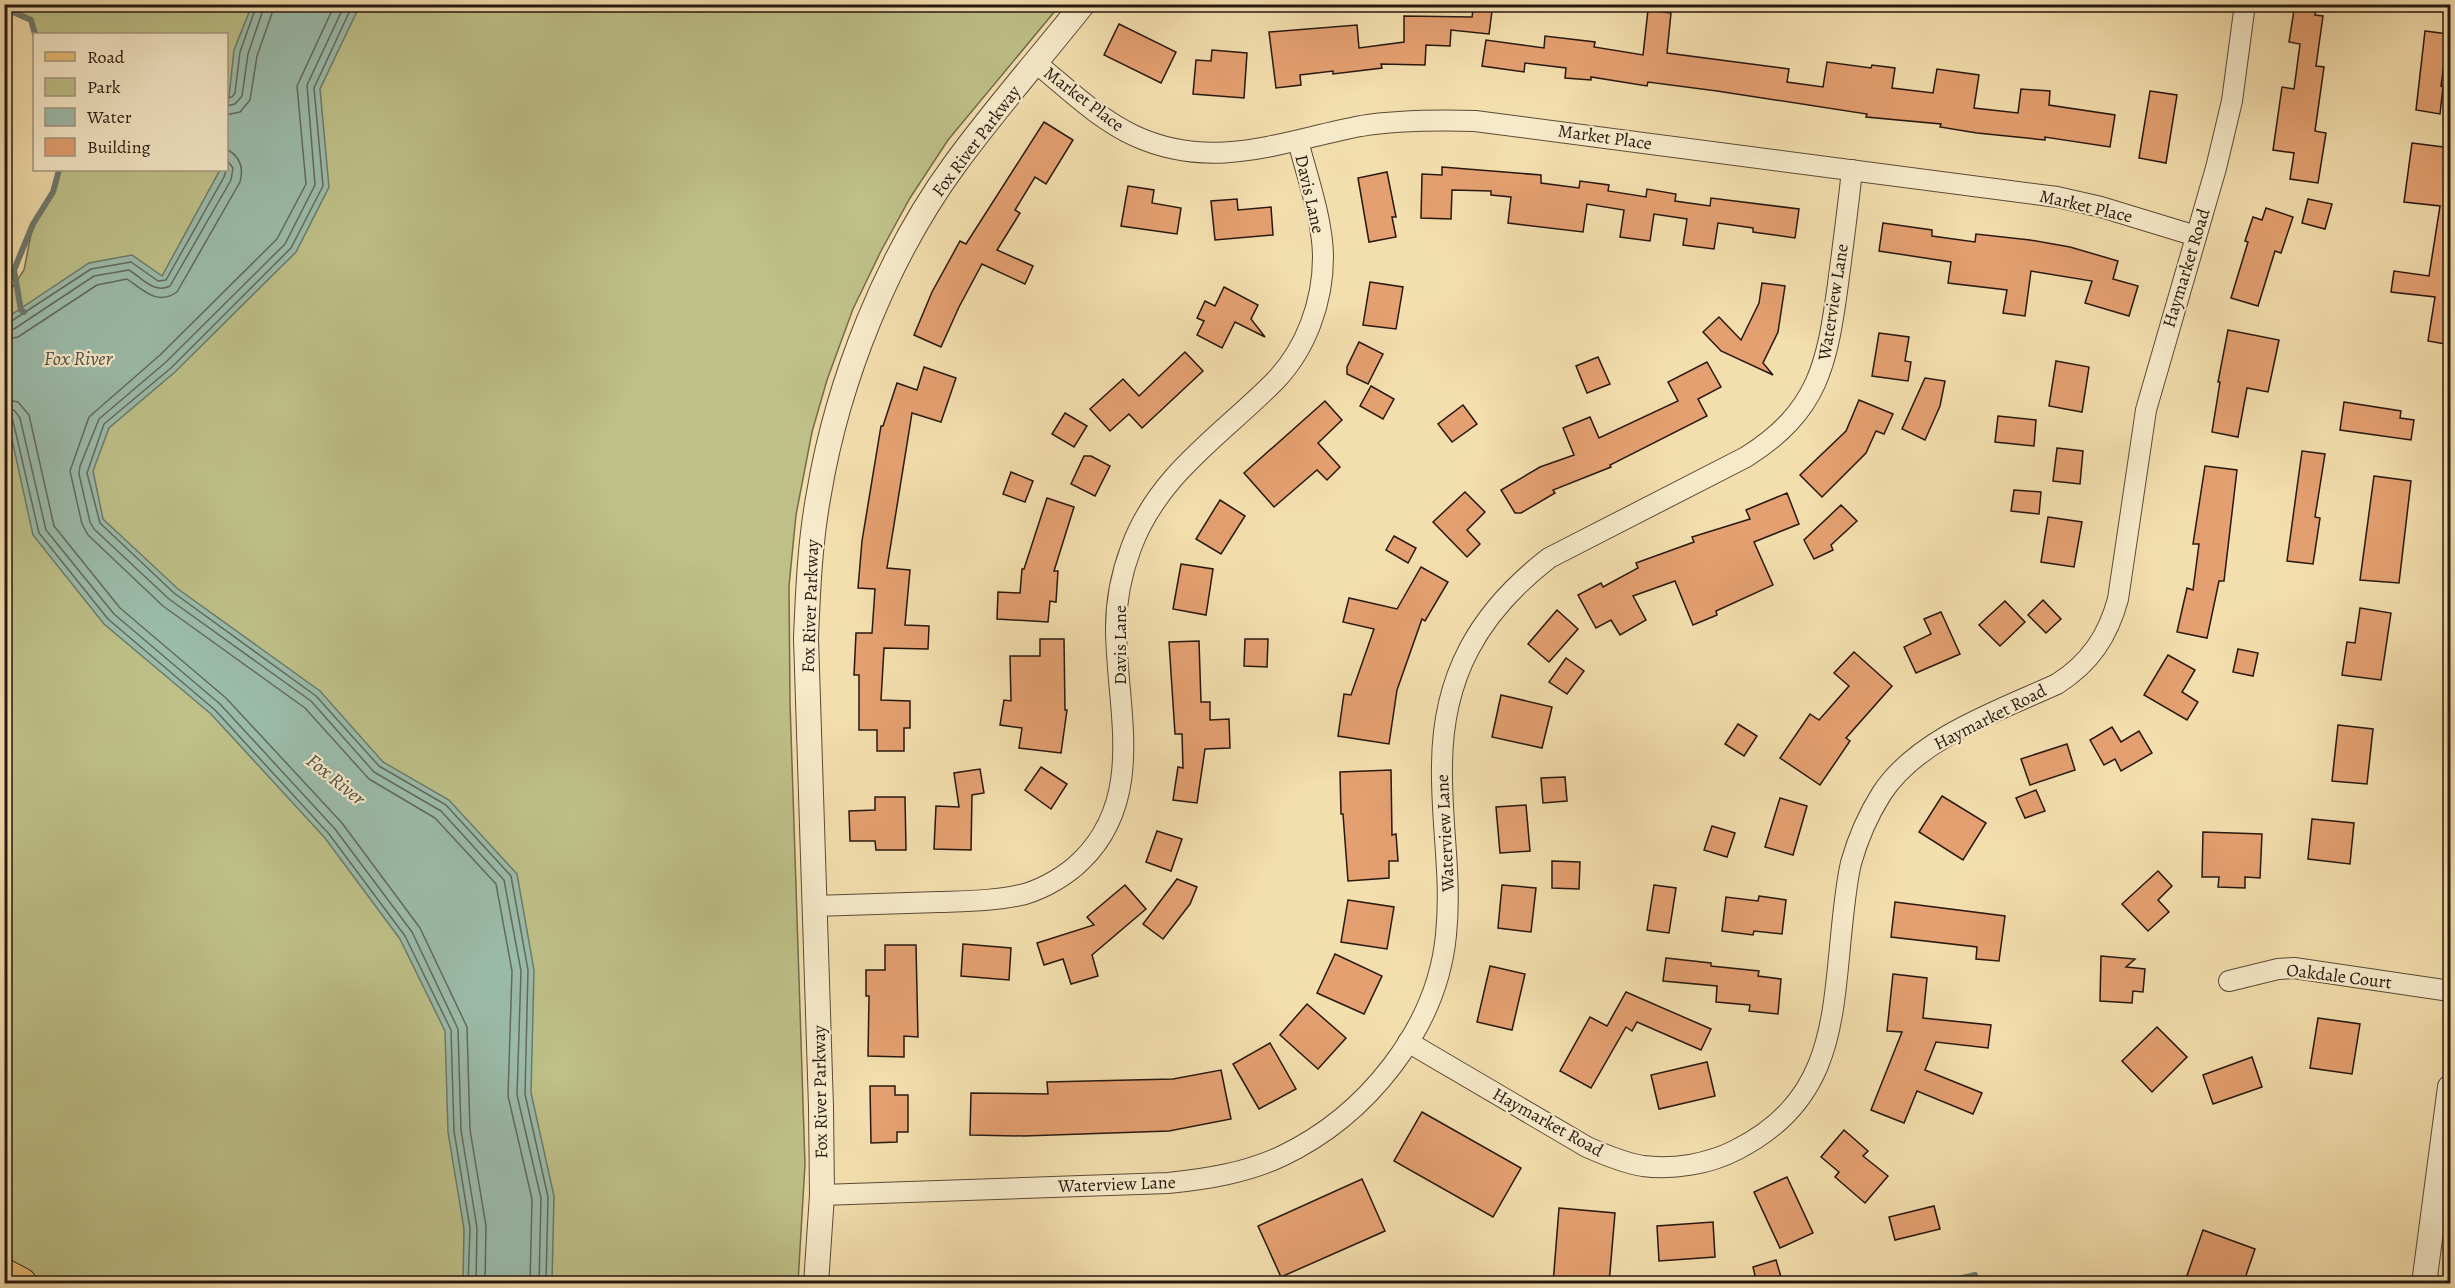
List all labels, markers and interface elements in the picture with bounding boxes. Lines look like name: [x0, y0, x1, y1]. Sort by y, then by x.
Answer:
legend: [33, 33, 228, 171]
text: Road: [87, 45, 125, 69]
street label: Market Place: [1039, 61, 1129, 137]
text: Park: [87, 75, 121, 99]
street label: Fox River Parkway: [926, 80, 1026, 202]
text: Water: [86, 105, 132, 129]
street label: Market Place: [1556, 119, 1654, 155]
text: Building: [87, 135, 151, 159]
street label: Davis Lane: [1289, 152, 1331, 236]
street label: Market Place: [2037, 184, 2135, 228]
street label: Haymarket Road: [2157, 205, 2216, 330]
street label: Waterview Lane: [1812, 242, 1854, 363]
water label: Fox River: [44, 345, 113, 372]
street label: Fox River Parkway: [796, 538, 824, 673]
street label: Davis Lane: [1108, 605, 1132, 685]
street label: Haymarket Road: [1930, 678, 2051, 756]
water label: Fox River: [300, 747, 372, 812]
street label: Waterview Lane: [1430, 774, 1460, 893]
street label: Oakdale Court: [2285, 958, 2393, 994]
street label: Fox River Parkway: [807, 1024, 833, 1159]
street label: Haymarket Road: [1488, 1082, 1608, 1163]
street label: Waterview Lane: [1057, 1170, 1176, 1198]

